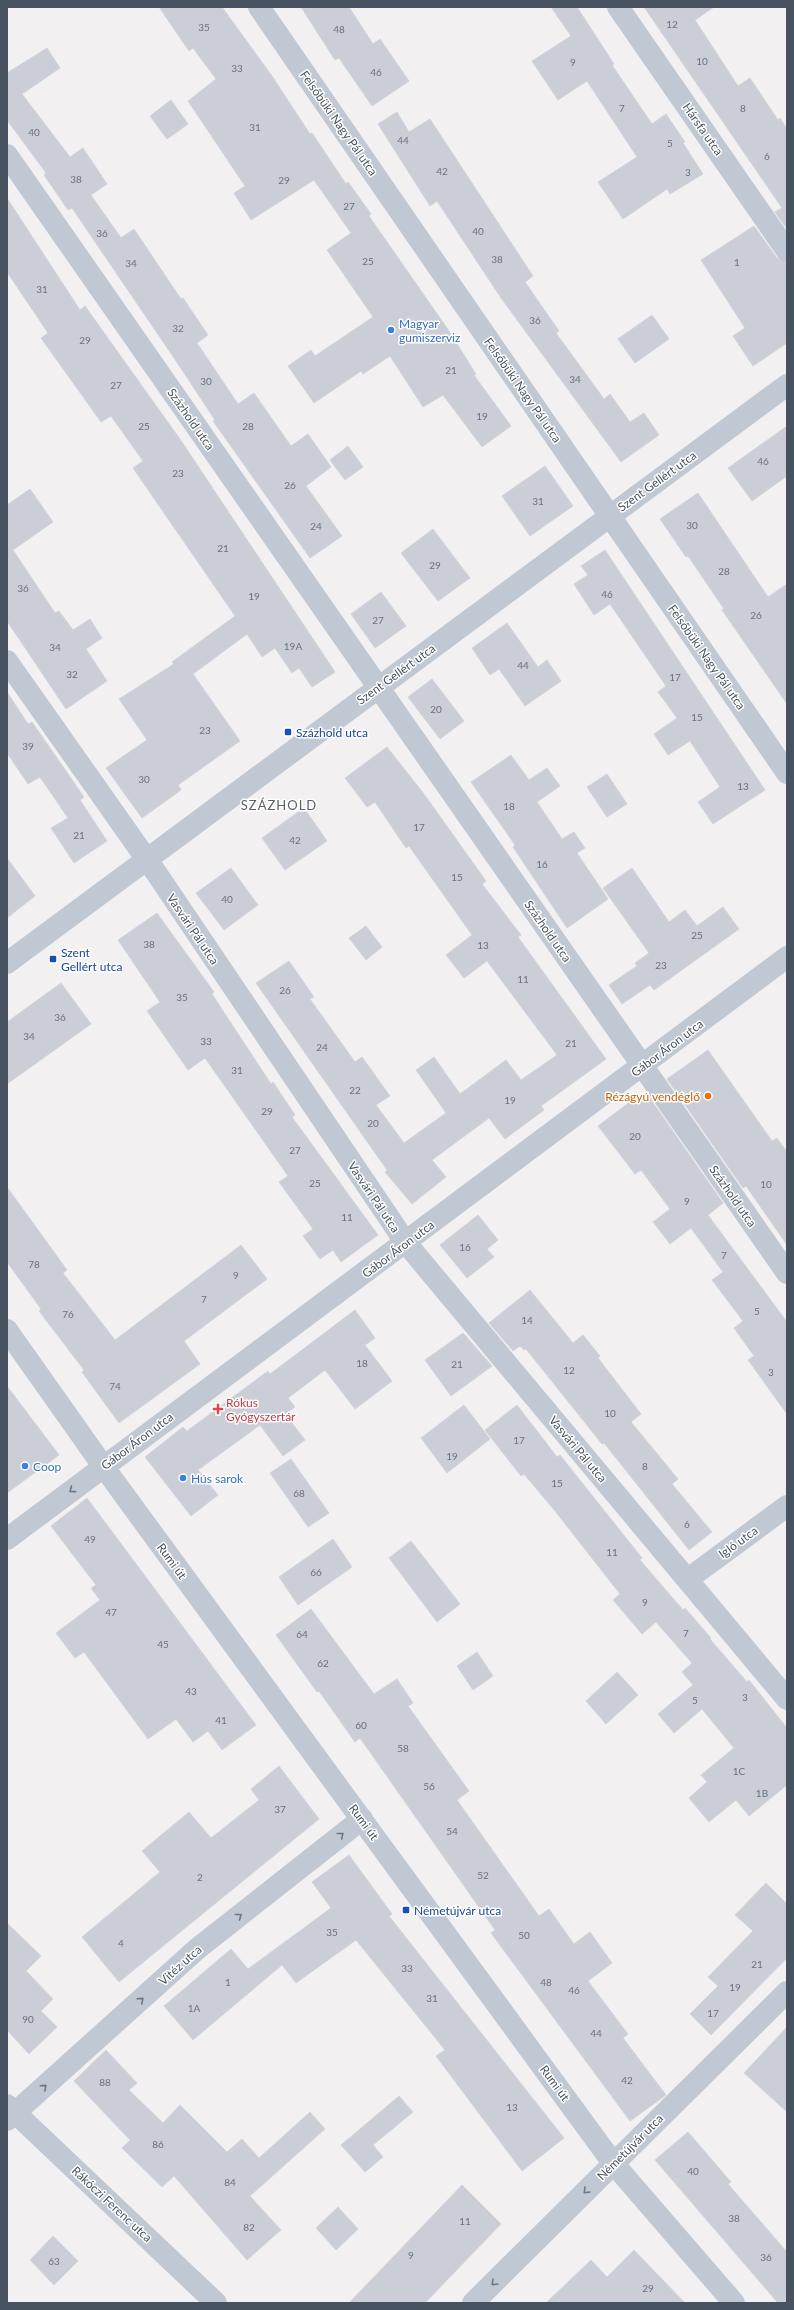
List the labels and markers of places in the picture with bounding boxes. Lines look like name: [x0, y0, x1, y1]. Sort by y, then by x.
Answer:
place label: Magyar gumiszerviz: [399, 316, 461, 345]
marker: Magyar gumiszerviz: [386, 325, 396, 335]
place label: Százhold utca: [296, 725, 368, 740]
marker: Százhold utca: [283, 727, 293, 737]
place label: Szent Gellért utca: [61, 945, 122, 974]
marker: Szent Gellért utca: [48, 954, 58, 964]
place label: Rézágyú vendéglő: [605, 1089, 700, 1104]
marker: Rézágyú vendéglő: [703, 1091, 713, 1101]
place label: Rókus Gyógyszertár: [226, 1395, 296, 1424]
marker: Rókus Gyógyszertár: [213, 1404, 223, 1414]
place label: Coop: [33, 1459, 62, 1474]
marker: Coop: [20, 1461, 30, 1471]
place label: Hús sarok: [191, 1471, 244, 1486]
marker: Hús sarok: [178, 1473, 188, 1483]
place label: Németújvár utca: [414, 1903, 501, 1918]
marker: Németújvár utca: [401, 1905, 411, 1915]

